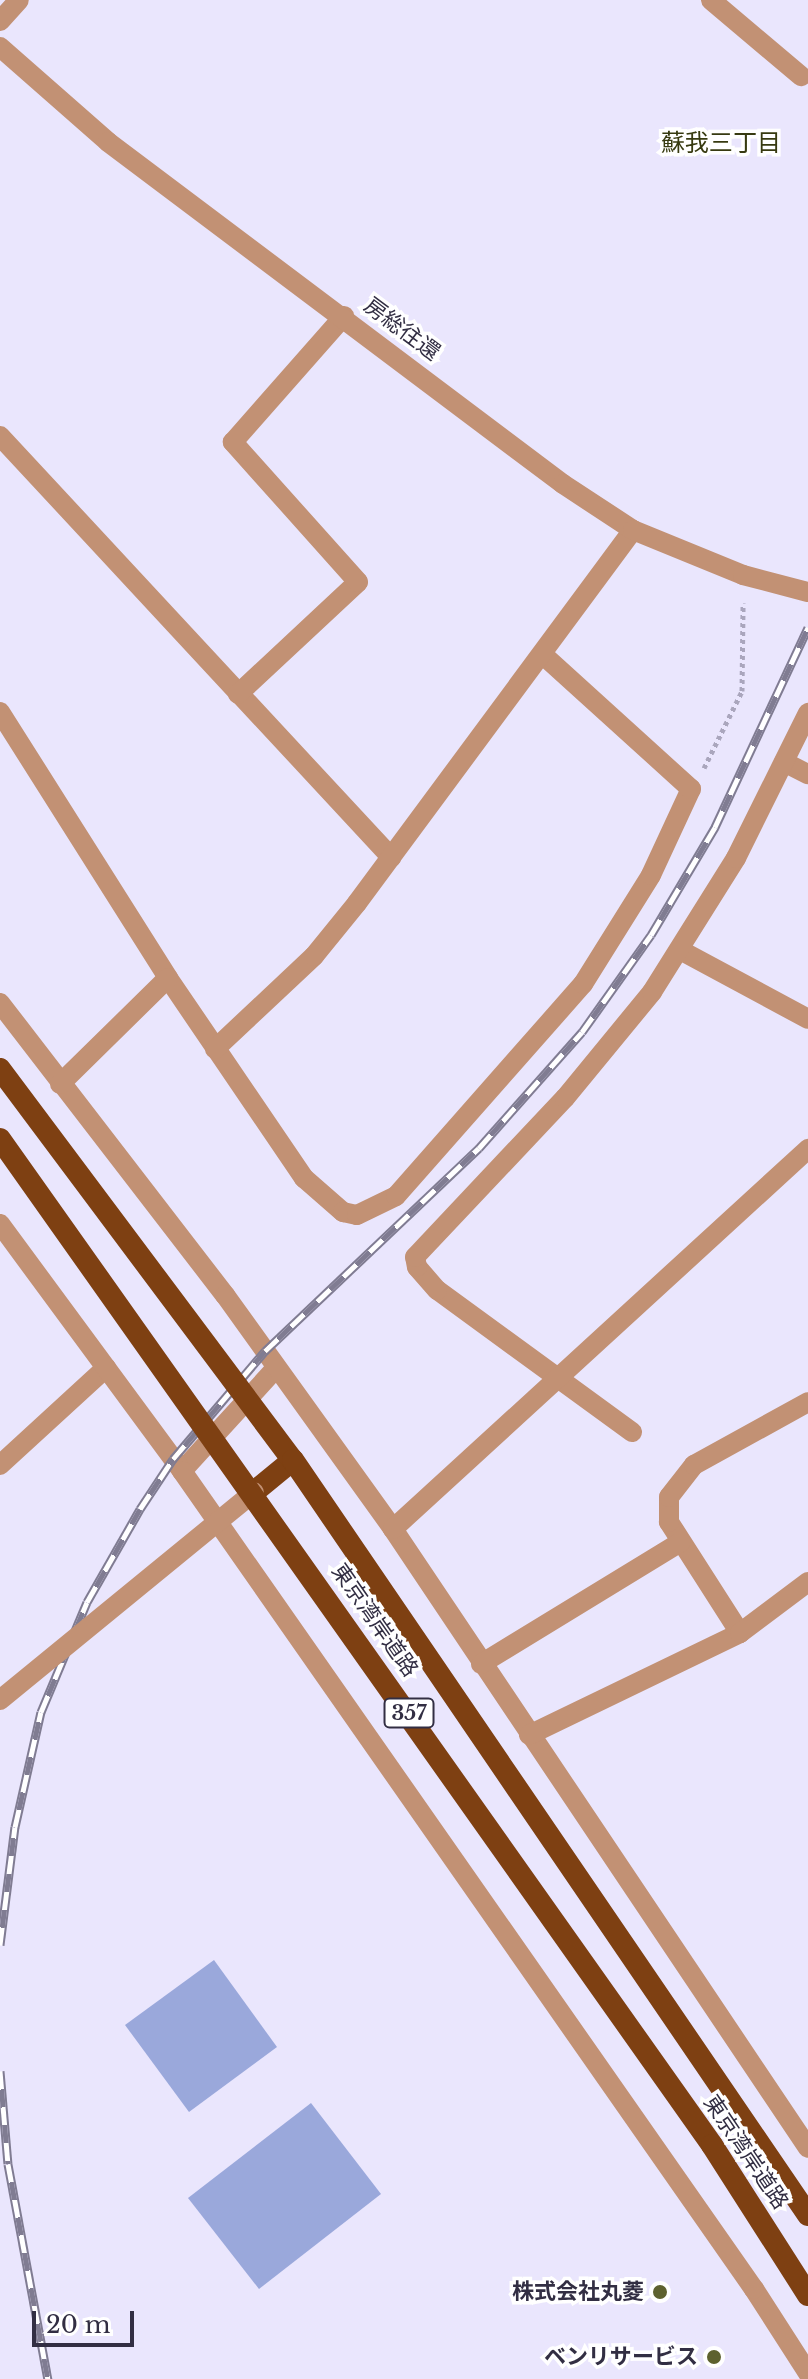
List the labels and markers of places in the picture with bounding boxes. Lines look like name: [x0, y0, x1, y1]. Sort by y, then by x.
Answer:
place label: 株式会社丸菱: [512, 2279, 644, 2305]
marker: 株式会社丸菱: [651, 2283, 669, 2301]
place label: ベンリサービス: [544, 2344, 698, 2370]
marker: ベンリサービス: [705, 2348, 723, 2366]

